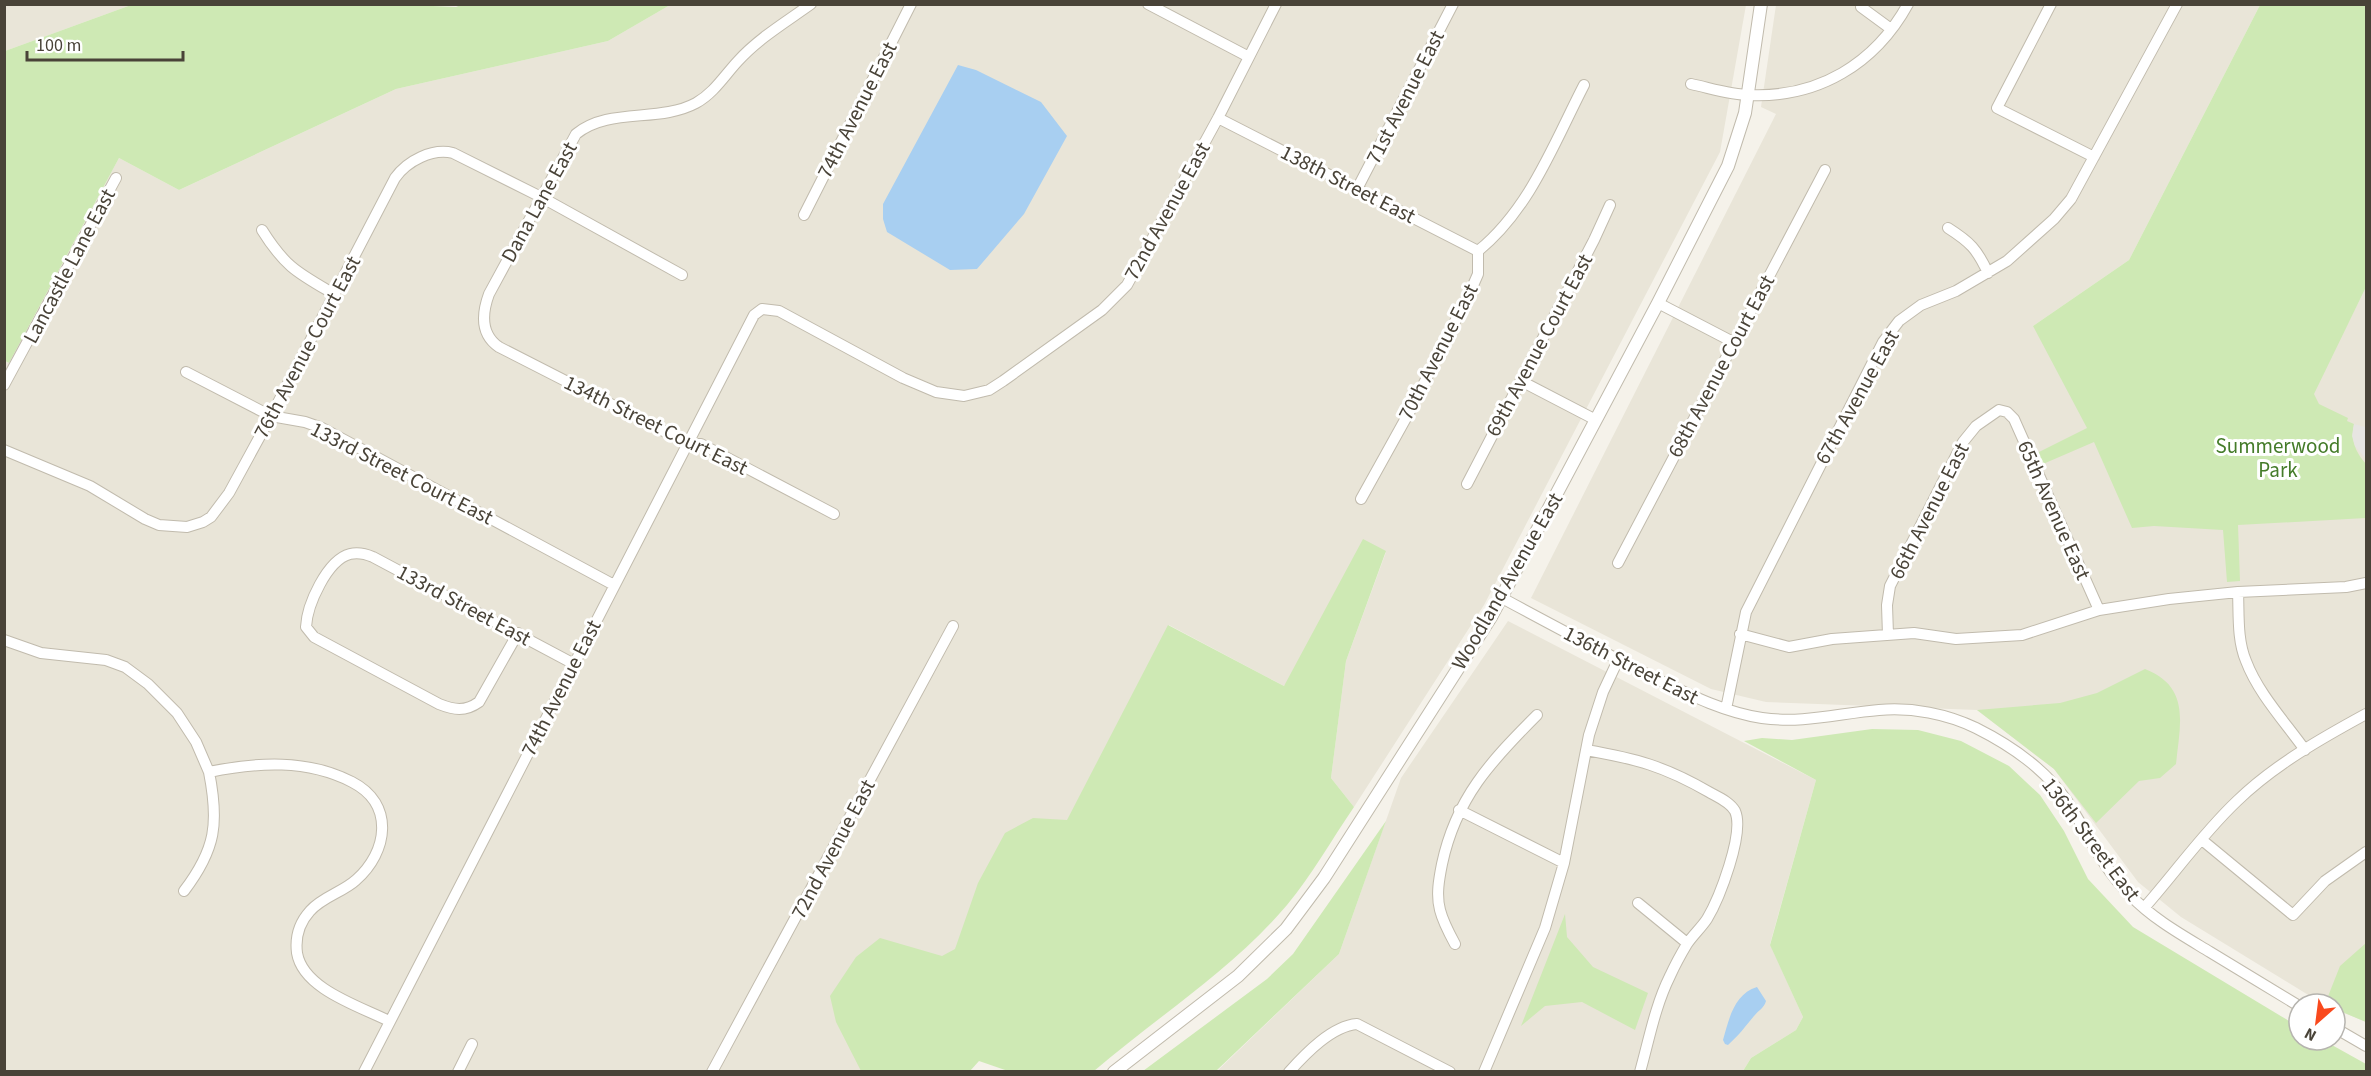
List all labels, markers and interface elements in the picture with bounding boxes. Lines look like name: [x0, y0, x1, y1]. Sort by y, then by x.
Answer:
scale bar: [27, 24, 183, 62]
street label: 71st Avenue East: [1358, 25, 1452, 169]
text: 100 m: [36, 33, 81, 58]
street label: 74th Avenue East: [810, 37, 904, 183]
street label: Dana Lane East: [493, 136, 585, 268]
street label: 72nd Avenue East: [1116, 136, 1218, 286]
street label: 138th Street East: [1275, 137, 1421, 231]
street label: Lancastle Lane East: [15, 183, 123, 349]
street label: 69th Avenue Court East: [1478, 248, 1600, 442]
street label: 76th Avenue Court East: [246, 250, 368, 444]
street label: 68th Avenue Court East: [1660, 269, 1782, 463]
street label: 70th Avenue East: [1391, 279, 1485, 425]
street label: 67th Avenue East: [1808, 324, 1906, 470]
street label: 134th Street Court East: [559, 367, 753, 483]
street label: 133rd Street Court East: [305, 414, 499, 532]
park label: Summerwood Park: [2216, 431, 2341, 485]
street label: 65th Avenue East: [2010, 436, 2098, 584]
street label: 66th Avenue East: [1882, 438, 1976, 584]
street label: Woodland Avenue East: [1444, 487, 1570, 675]
street label: 133rd Street East: [392, 557, 536, 653]
street label: 74th Avenue East: [514, 615, 608, 761]
street label: 136th Street East: [1558, 618, 1704, 712]
street label: 136th Street East: [2034, 771, 2148, 907]
street label: 72nd Avenue East: [784, 774, 882, 924]
north arrow: [2287, 992, 2347, 1052]
text: N: [2301, 1022, 2320, 1047]

